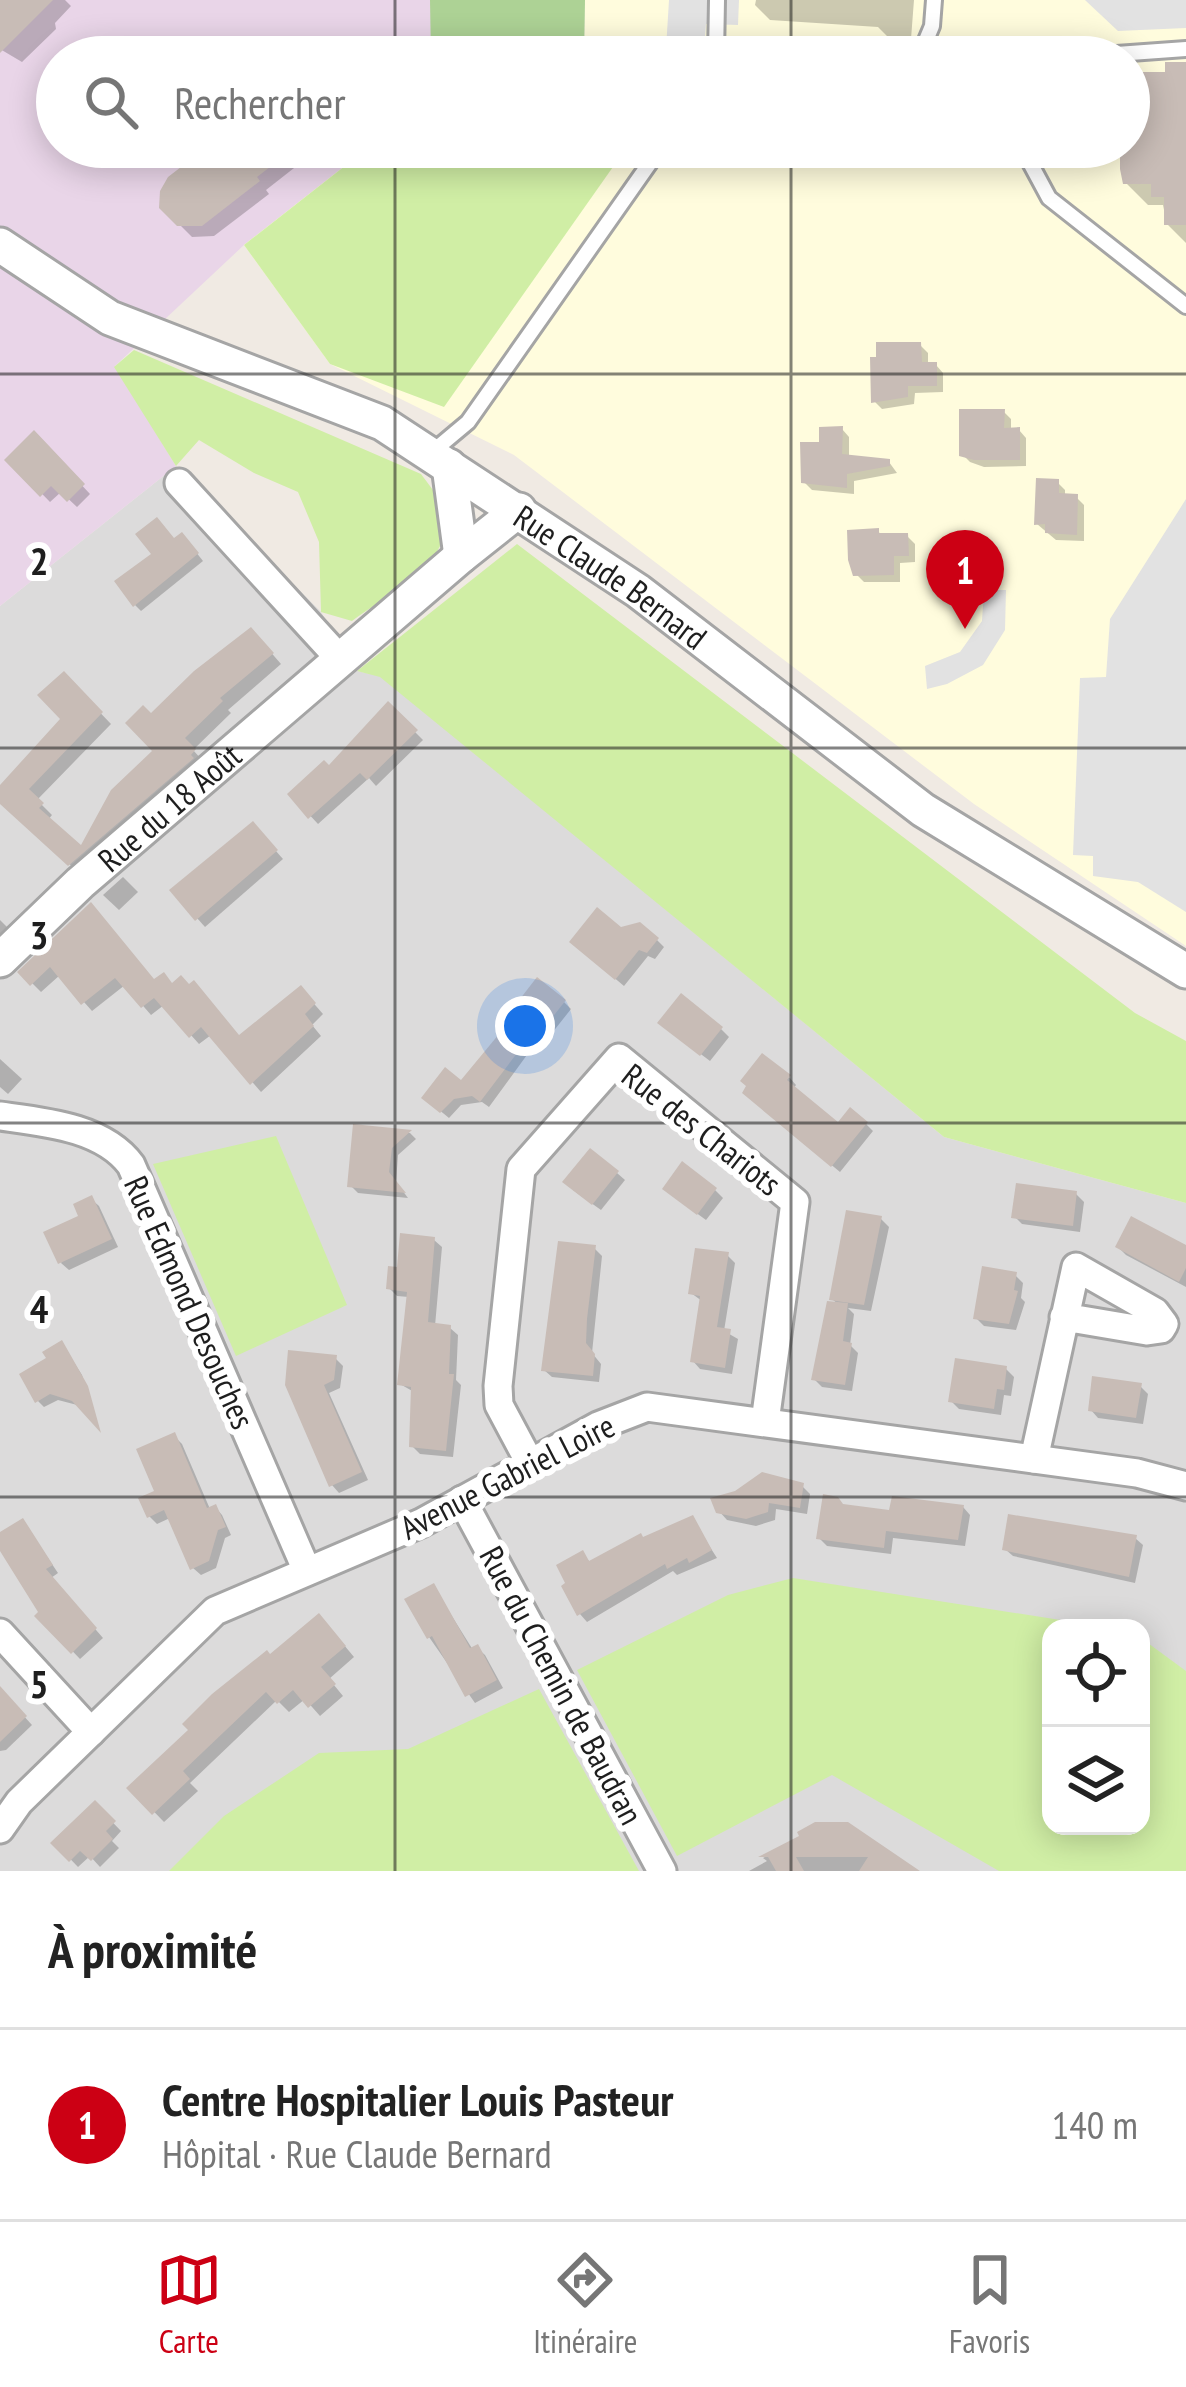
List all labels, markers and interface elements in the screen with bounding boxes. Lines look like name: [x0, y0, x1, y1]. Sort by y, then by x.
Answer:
search box: [36, 36, 1150, 168]
icon: search: [78, 69, 144, 135]
text: Rechercher: [174, 73, 346, 131]
street label: Rue Claude Bernard: [506, 494, 716, 658]
pin: 1: [926, 530, 1004, 629]
text: 2: [30, 535, 48, 586]
street label: Rue du 18 Août: [88, 733, 249, 880]
text: 3: [30, 909, 48, 960]
your location: [495, 996, 555, 1056]
street label: Rue des Chariots: [614, 1053, 790, 1205]
street label: Rue Edmond Desouches: [115, 1169, 265, 1435]
text: 4: [30, 1283, 49, 1334]
street label: Avenue Gabriel Loire: [393, 1403, 621, 1549]
street label: Rue du Chemin de Baudran: [471, 1539, 653, 1831]
map controls: [1042, 1619, 1150, 1835]
button: locate: [1042, 1619, 1150, 1727]
text: 5: [30, 1658, 48, 1709]
button: layers: [1042, 1727, 1150, 1835]
text: À proximité: [48, 1916, 257, 1982]
text: Centre Hospitalier Louis Pasteur: [162, 2070, 673, 2128]
text: 1: [78, 2099, 96, 2150]
text: 140 m: [1052, 2099, 1138, 2150]
text: Hôpital · Rue Claude Bernard: [162, 2128, 552, 2179]
tab: Carte: [156, 2247, 222, 2362]
tab: Itinéraire: [533, 2247, 637, 2362]
tab: Favoris: [949, 2247, 1030, 2362]

